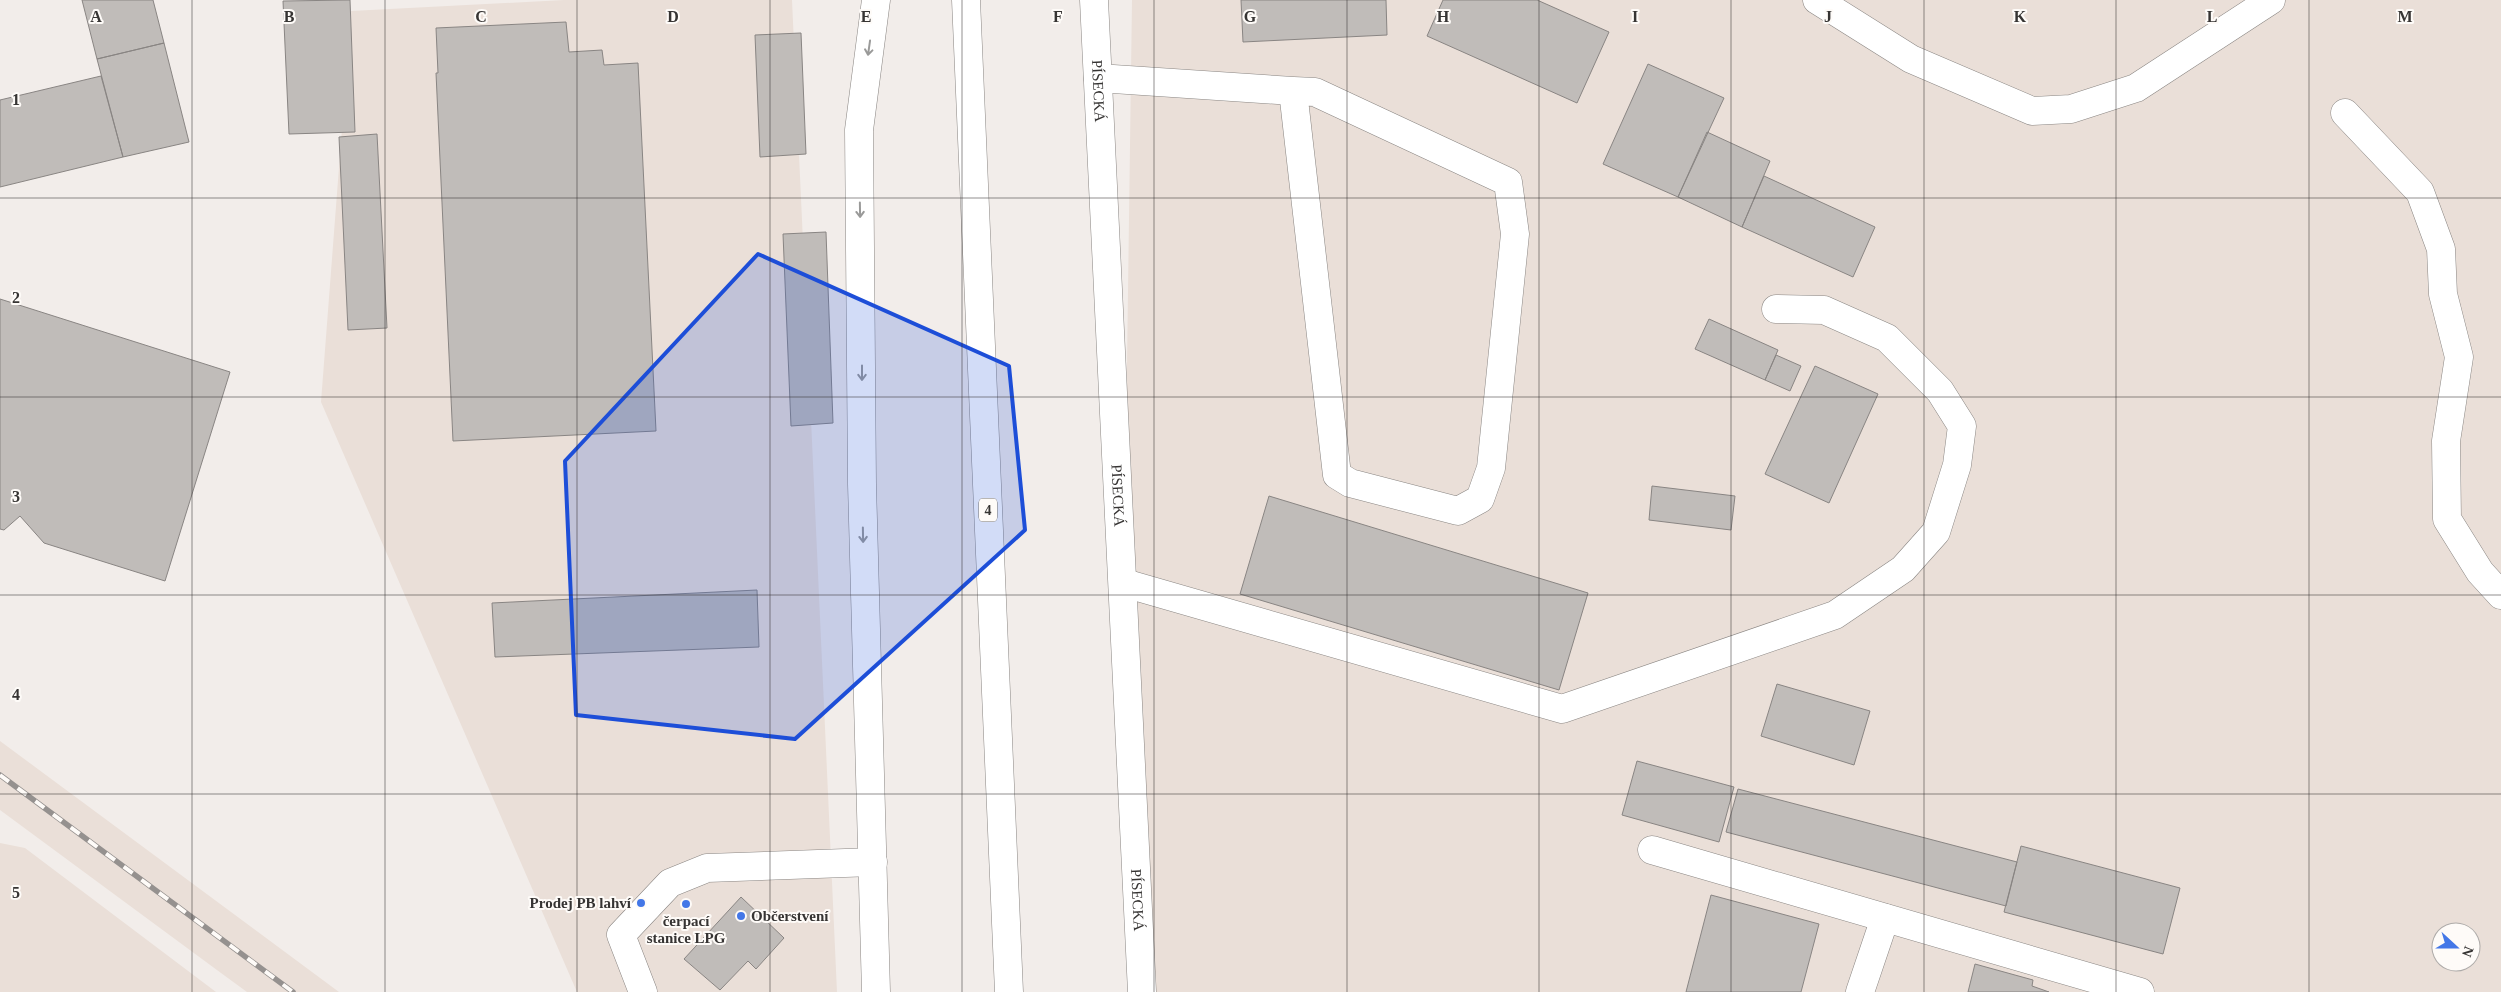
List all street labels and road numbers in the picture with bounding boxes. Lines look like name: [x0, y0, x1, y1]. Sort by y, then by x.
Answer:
street label: PÍSECKÁ: [1089, 59, 1108, 123]
street label: PÍSECKÁ: [1108, 464, 1127, 527]
road number: 4: [979, 498, 997, 522]
street label: PÍSECKÁ: [1128, 868, 1147, 932]

